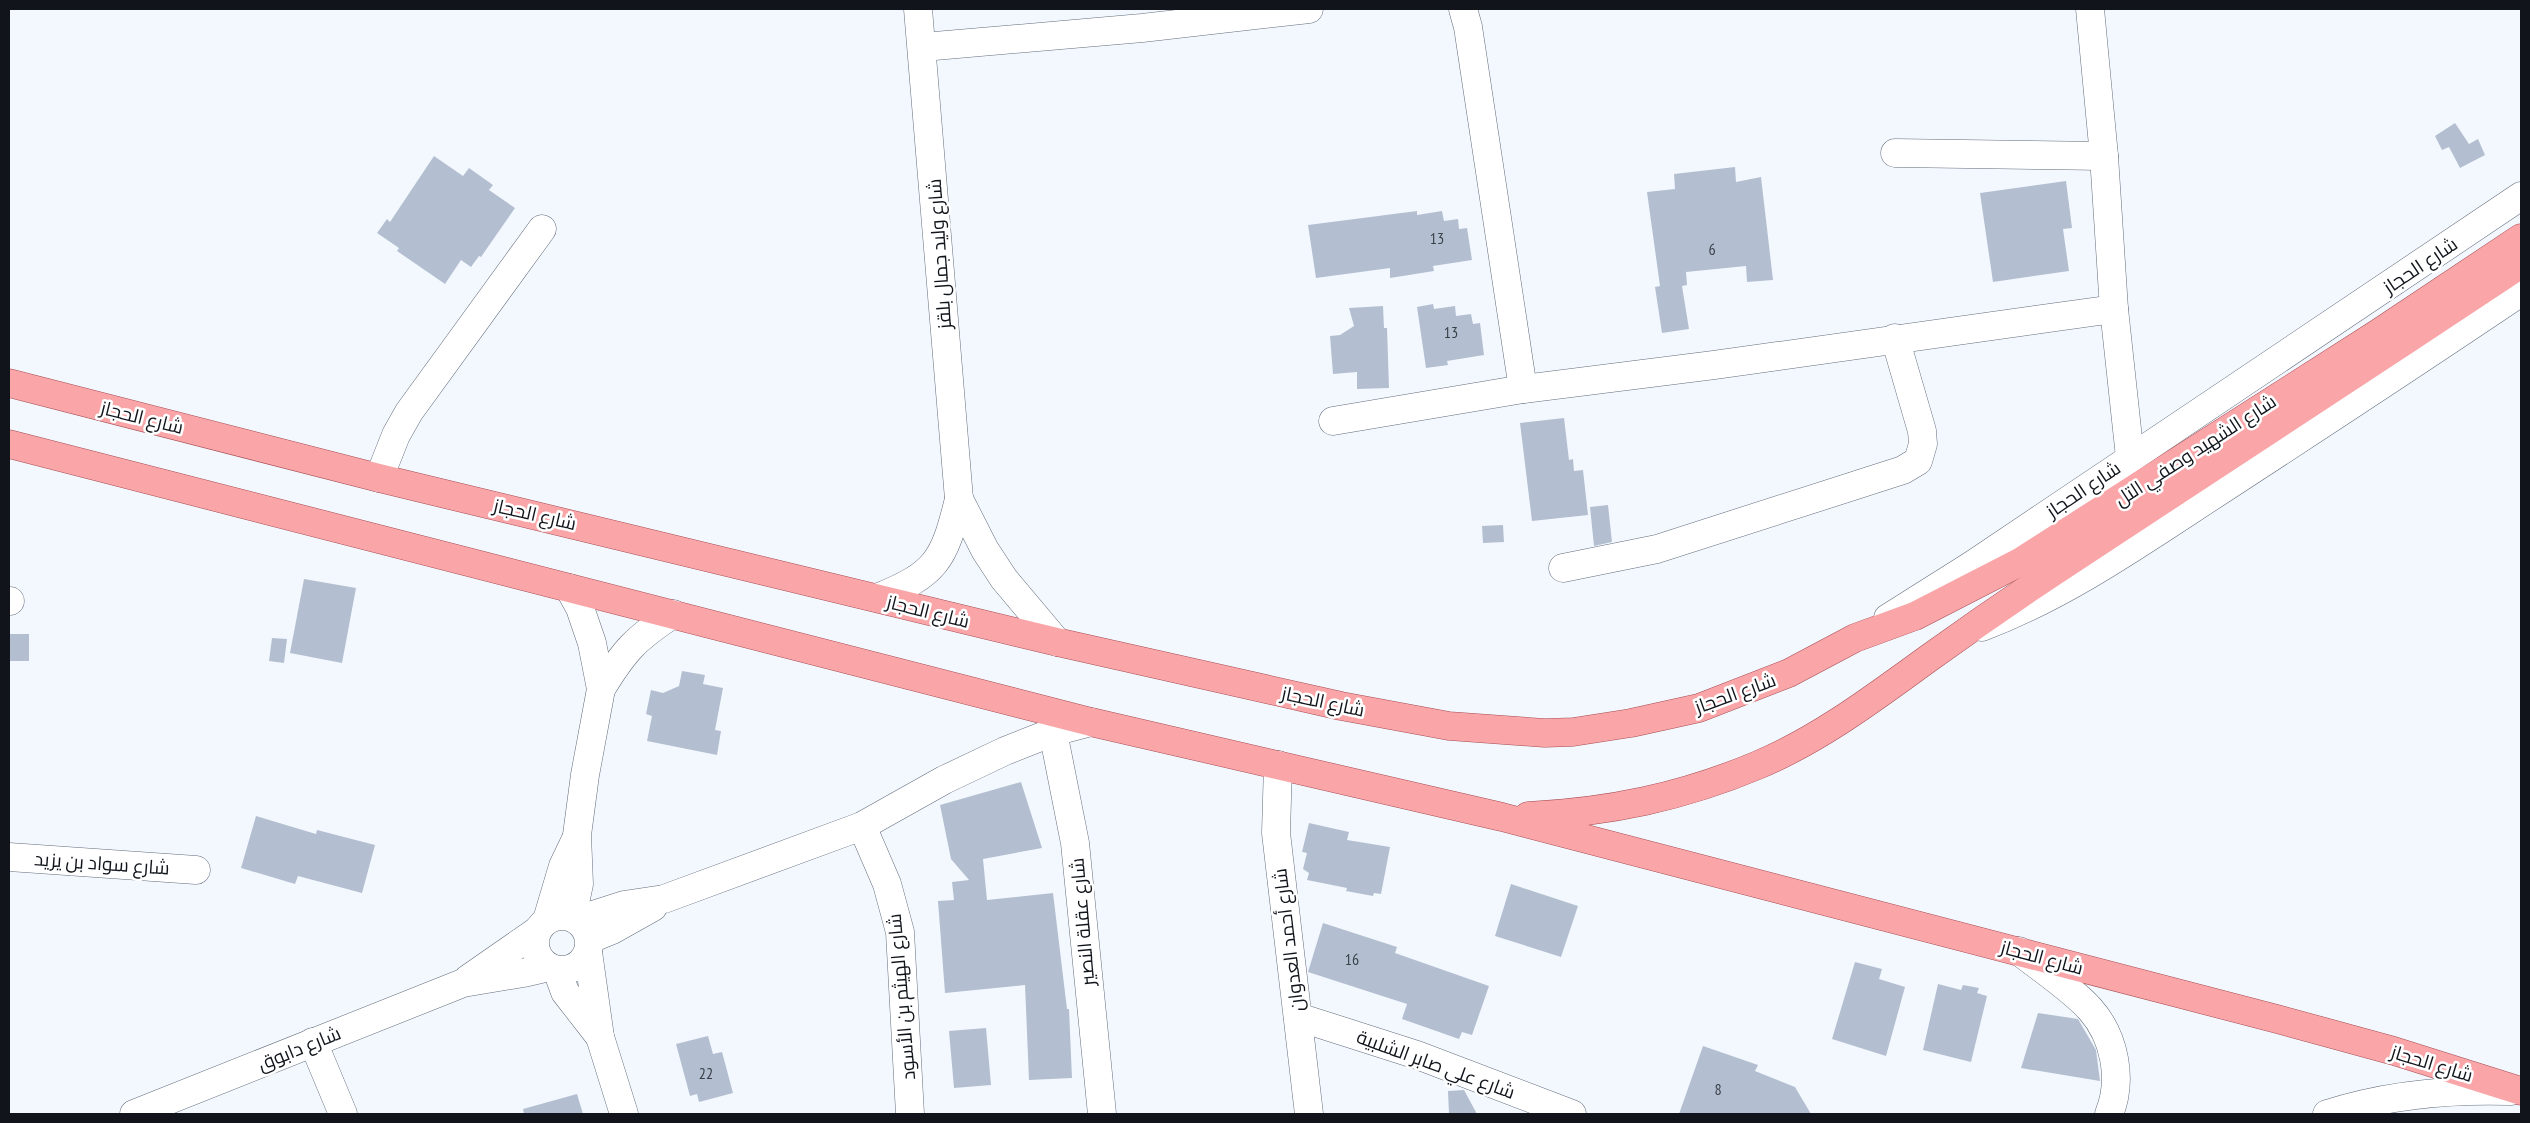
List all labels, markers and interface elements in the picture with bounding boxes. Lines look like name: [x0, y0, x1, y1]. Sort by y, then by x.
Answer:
street label: شارع وليد جمال بلقز: [922, 178, 958, 331]
house number: 13: [1430, 228, 1444, 248]
street label: شارع الحجاز: [2377, 231, 2463, 301]
house number: 6: [1708, 239, 1716, 259]
house number: 13: [1444, 322, 1458, 342]
street label: شارع الشهيد وصفي التل: [2110, 389, 2282, 514]
street label: شارع الحجاز: [97, 395, 186, 441]
street label: شارع الحجاز: [2040, 455, 2126, 525]
street label: شارع الحجاز: [490, 493, 579, 537]
street label: شارع الحجاز: [883, 589, 972, 635]
street label: شارع الحجاز: [1690, 667, 1780, 721]
street label: شارع الحجاز: [1278, 680, 1367, 723]
street label: شارع سواد بن يزيد: [33, 846, 171, 882]
street label: شارع عقلة النصير: [1064, 857, 1102, 988]
street label: شارع أحمد العدوان: [1267, 867, 1311, 1013]
street label: شارع الهيثم بن الأسود: [882, 913, 922, 1081]
street label: شارع الحجاز: [1997, 934, 2086, 981]
house number: 16: [1345, 949, 1359, 969]
street label: شارع دابوق: [254, 1020, 345, 1077]
street label: شارع علي صابر الشلبية: [1353, 1024, 1518, 1107]
street label: شارع الحجاز: [2386, 1039, 2476, 1089]
house number: 22: [699, 1063, 713, 1083]
house number: 8: [1714, 1079, 1722, 1099]

